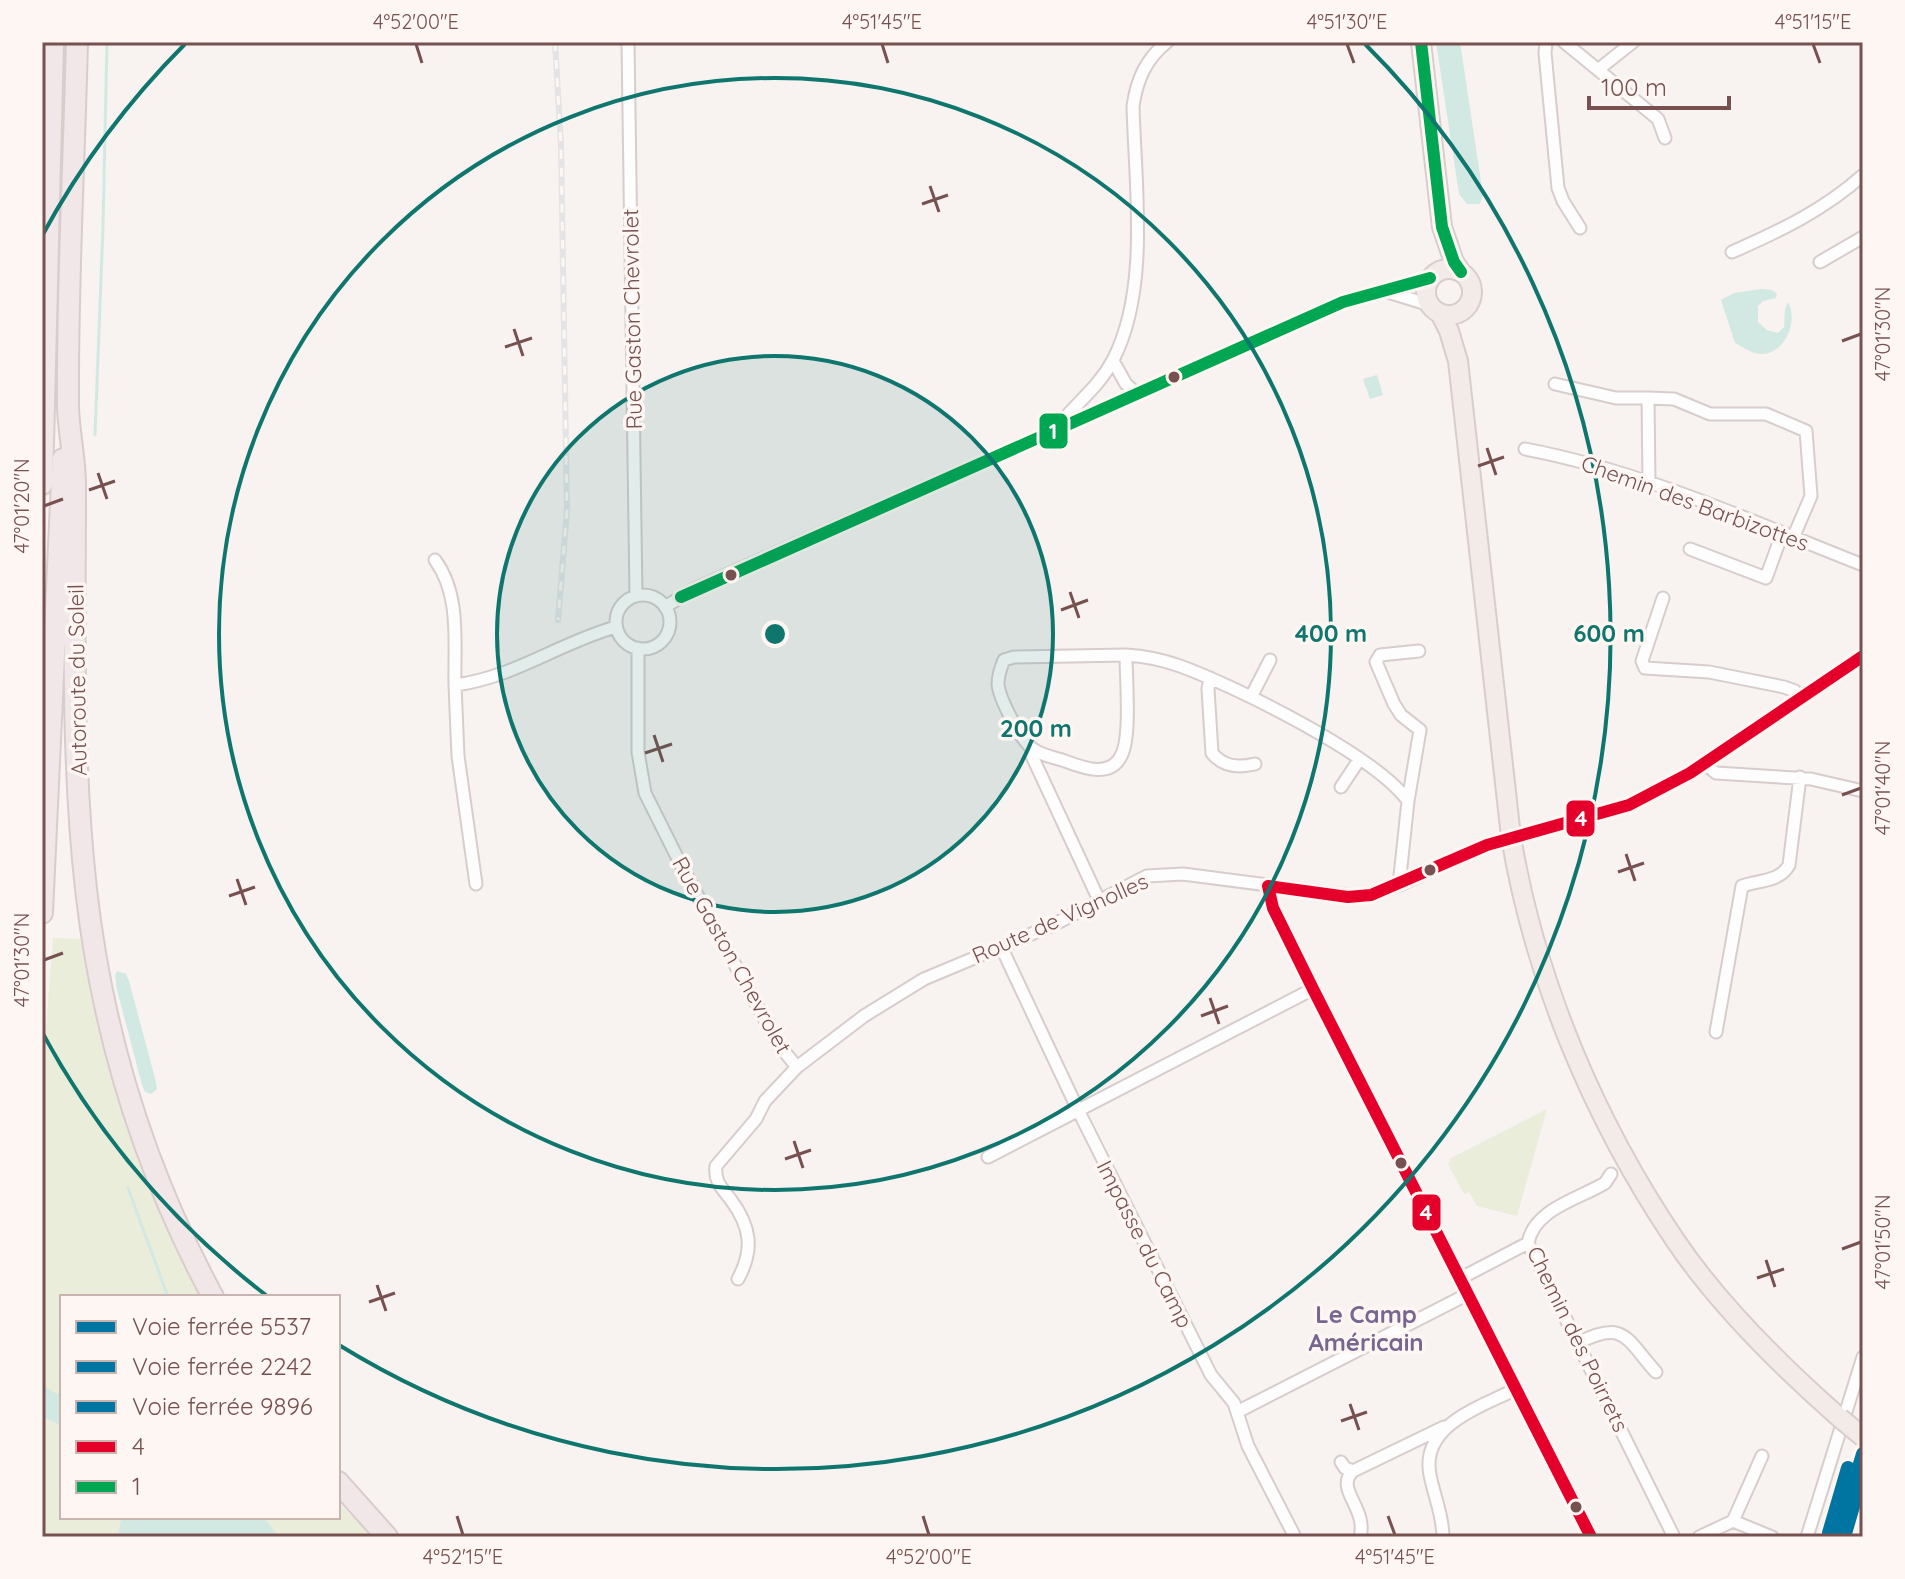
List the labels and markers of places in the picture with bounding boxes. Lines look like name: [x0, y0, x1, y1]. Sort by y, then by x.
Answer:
unlabelled marker: [1166, 369, 1182, 385]
unlabelled marker: [723, 567, 739, 583]
centre of rings: [761, 620, 789, 648]
unlabelled marker: [1422, 862, 1438, 878]
unlabelled marker: [1393, 1155, 1409, 1171]
unlabelled marker: [1568, 1499, 1584, 1515]

